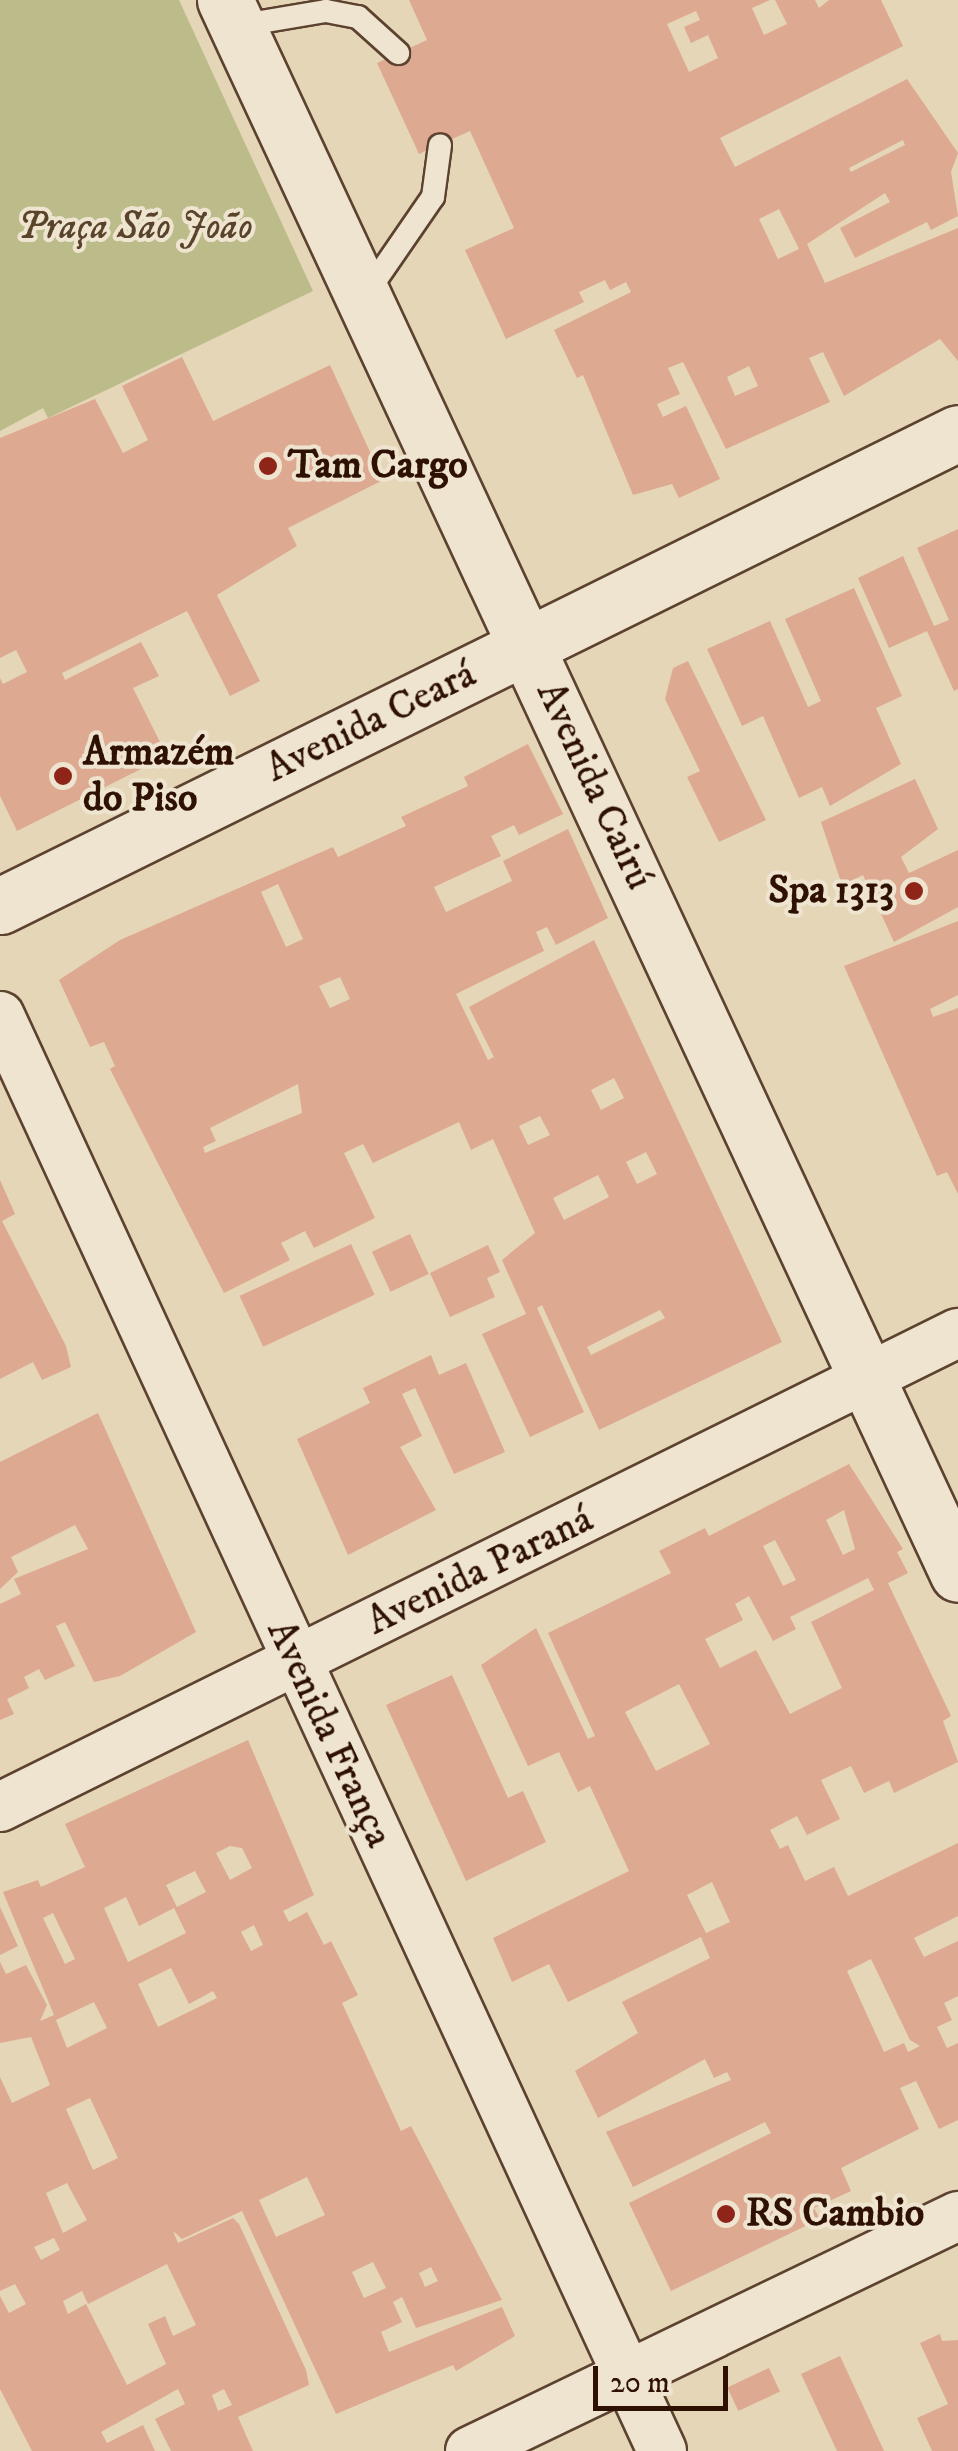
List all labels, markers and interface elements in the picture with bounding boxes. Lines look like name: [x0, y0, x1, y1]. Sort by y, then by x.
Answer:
park label: Praça São João: [17, 203, 253, 251]
place label: Tam Cargo: [288, 442, 468, 490]
marker: Tam Cargo: [257, 455, 279, 477]
street label: Avenida Ceará: [258, 651, 484, 793]
street label: Avenida Cairú: [525, 675, 663, 897]
place label: Armazém do Piso: [83, 729, 234, 823]
marker: Armazém do Piso: [52, 765, 74, 787]
place label: Spa 1313: [768, 867, 894, 915]
marker: Spa 1313: [903, 880, 925, 902]
street label: Avenida Paraná: [359, 1496, 601, 1646]
street label: Avenida França: [255, 1613, 403, 1855]
place label: RS Cambio: [746, 2190, 924, 2238]
marker: RS Cambio: [715, 2203, 737, 2225]
scale bar: [598, 2346, 733, 2408]
text: 20 m: [610, 2365, 670, 2402]

